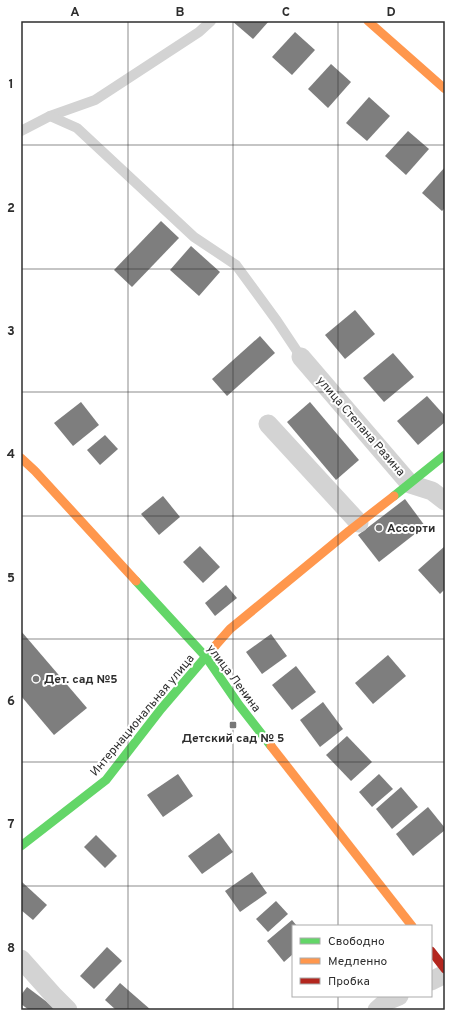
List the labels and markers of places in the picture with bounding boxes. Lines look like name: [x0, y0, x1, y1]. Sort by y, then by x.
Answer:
place label: Ассорти: [387, 521, 435, 537]
marker: Ассорти: [374, 523, 384, 533]
place label: Дет. сад №5: [44, 672, 118, 688]
marker: Дет. сад №5: [31, 674, 41, 684]
marker: Детский сад № 5: [228, 720, 238, 730]
place label: Детский сад № 5: [182, 731, 284, 747]

